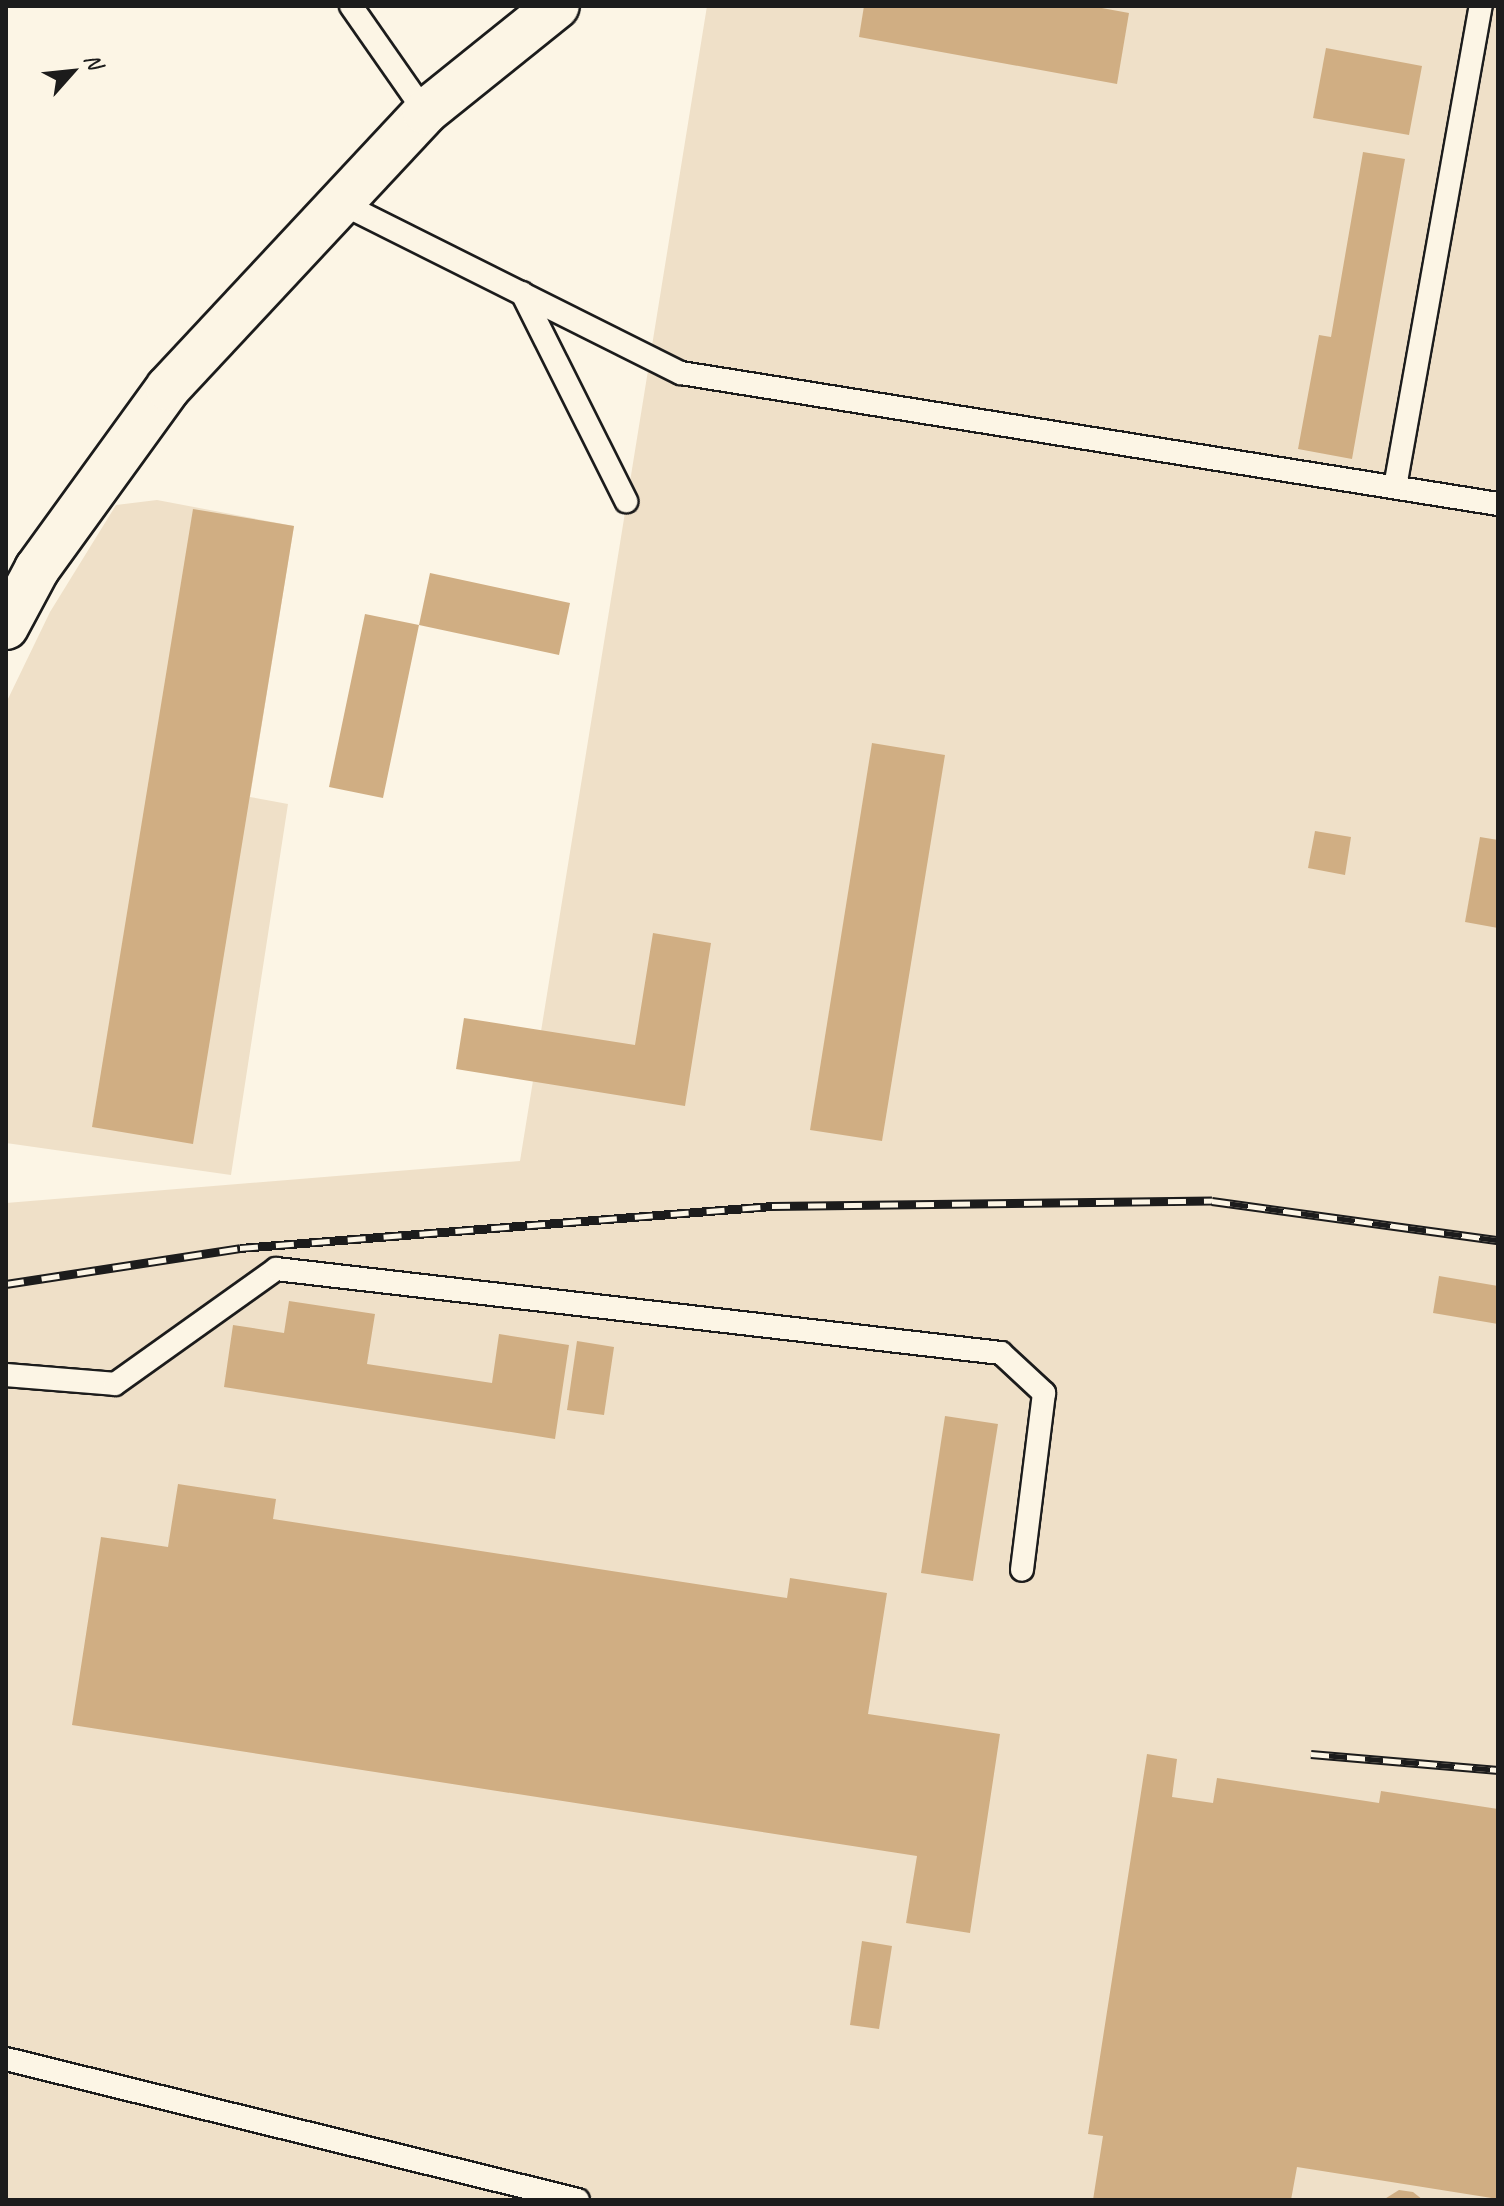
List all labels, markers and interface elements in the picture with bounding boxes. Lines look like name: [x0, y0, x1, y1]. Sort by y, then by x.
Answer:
north arrow: [32, 32, 112, 112]
text: N: [78, 49, 109, 74]

